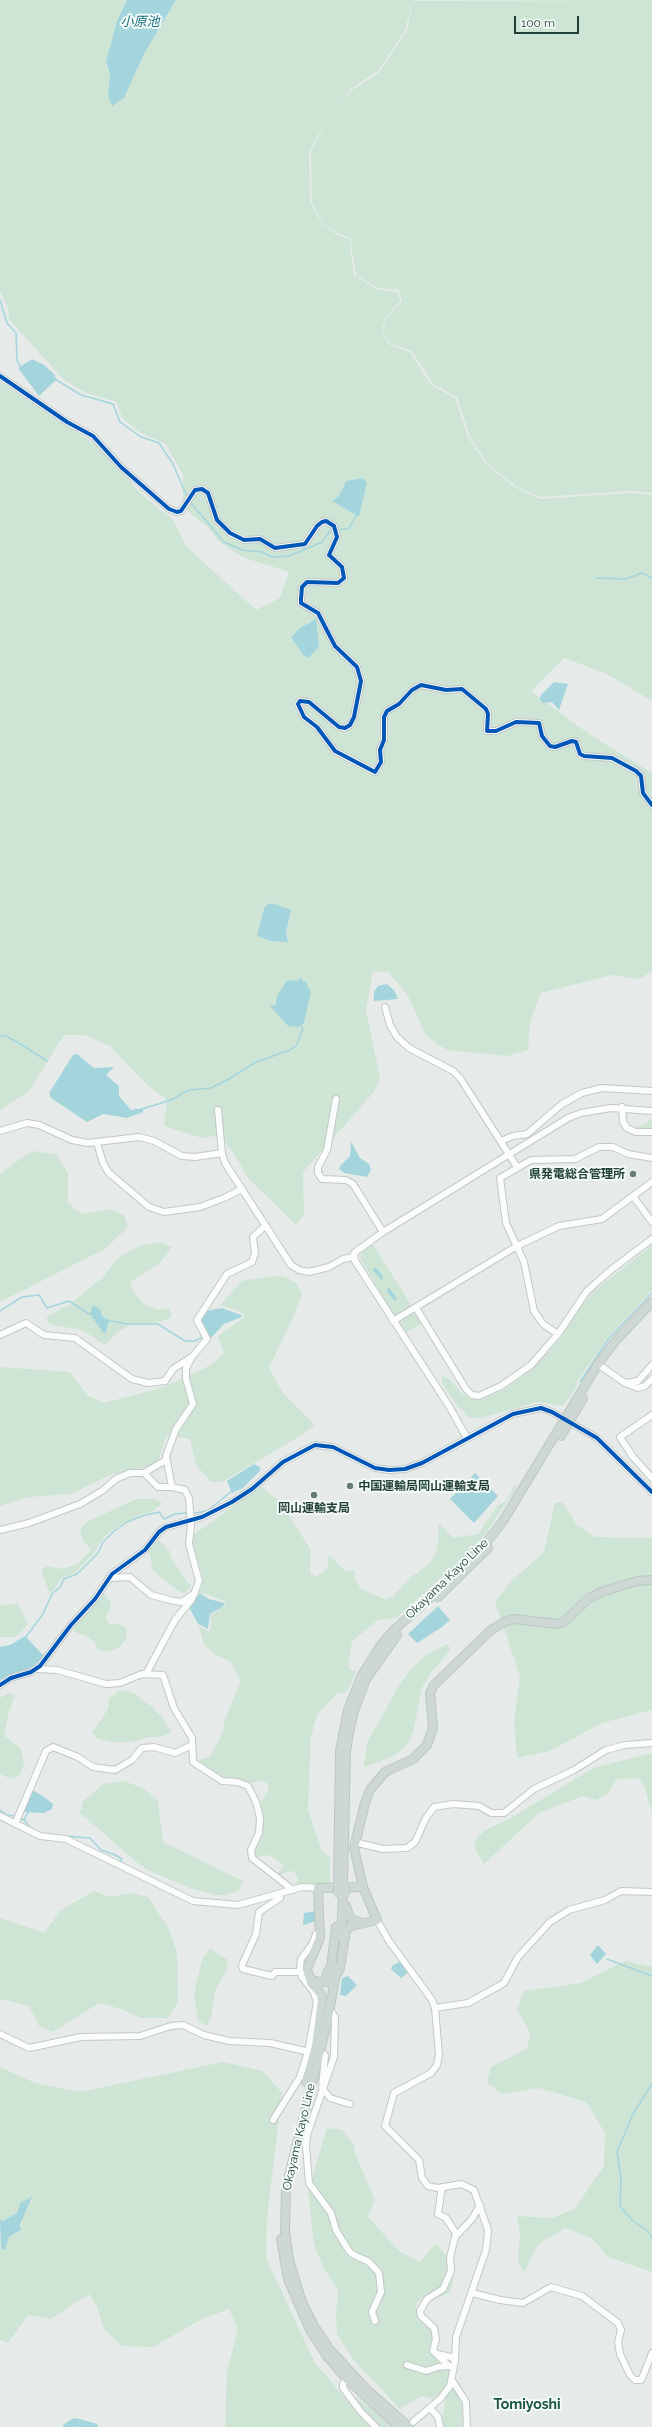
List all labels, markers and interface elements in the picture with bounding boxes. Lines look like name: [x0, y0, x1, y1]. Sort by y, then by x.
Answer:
scale bar: [516, 8, 581, 34]
water label: 小原池: [121, 14, 159, 30]
text: 100 m: [521, 16, 555, 30]
place label: 県発電総合管理所: [529, 1167, 625, 1181]
marker: 県発電総合管理所: [628, 1169, 638, 1179]
place label: 中国運輸局岡山運輸支局: [358, 1479, 490, 1493]
marker: 中国運輸局岡山運輸支局: [345, 1481, 355, 1491]
marker: 岡山運輸支局: [309, 1490, 319, 1500]
place label: 岡山運輸支局: [278, 1501, 350, 1515]
street label: Okayama Kayo Line: [403, 1536, 491, 1622]
street label: Okayama Kayo Line: [280, 2082, 318, 2192]
district label: Tomiyoshi: [493, 2397, 561, 2413]

